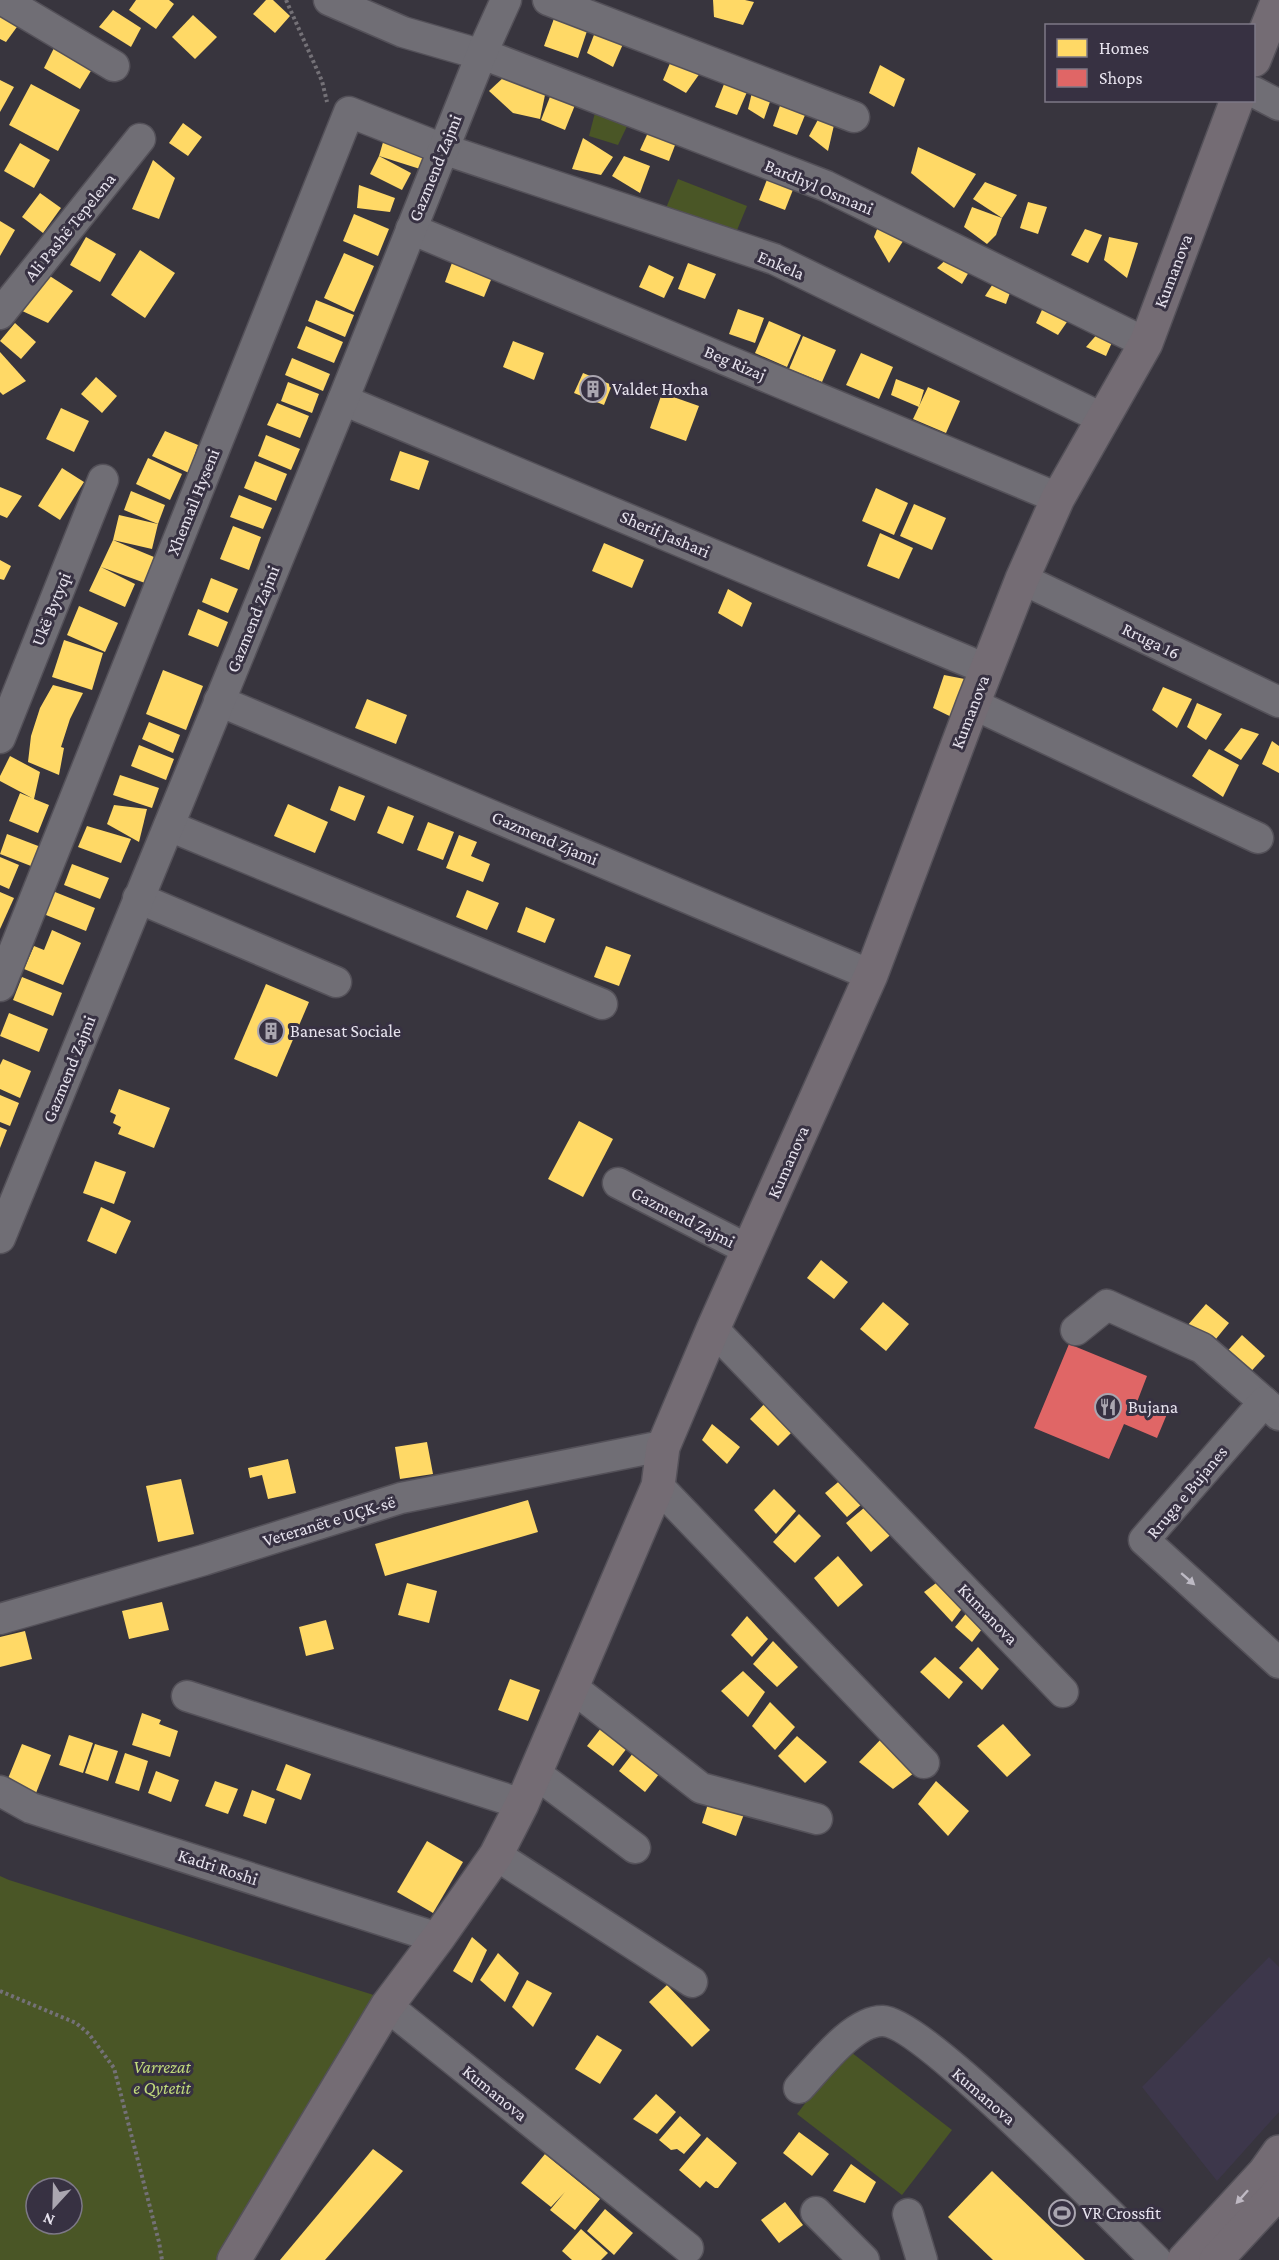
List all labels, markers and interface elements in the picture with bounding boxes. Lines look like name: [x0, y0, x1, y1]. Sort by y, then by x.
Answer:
legend: [1045, 24, 1255, 102]
text: Homes: [1099, 38, 1149, 58]
text: Shops: [1099, 68, 1143, 88]
street label: Gazmend Zajmi: [404, 111, 467, 225]
street label: Bardhyl Osmani: [762, 155, 877, 219]
street label: Ali Pashë Tepelena: [20, 169, 120, 285]
street label: Kumanova: [1150, 231, 1196, 311]
street label: Enkela: [755, 246, 807, 284]
street label: Beg Rizaj: [701, 341, 769, 386]
building icon: Valdet Hoxha: [578, 374, 608, 404]
place label: Valdet Hoxha: [612, 379, 708, 399]
street label: Xhemail Hyseni: [163, 446, 224, 558]
street label: Sherif Jashari: [617, 506, 713, 562]
street label: Gazmend Zajmi: [222, 562, 285, 676]
street label: Ukë Bytyqi: [27, 569, 75, 649]
street label: Rruga 16: [1119, 619, 1183, 663]
street label: Kumanova: [947, 672, 993, 752]
street label: Gazmend Zjami: [488, 807, 601, 870]
street label: Gazmend Zajmi: [38, 1012, 101, 1126]
building icon: Banesat Sociale: [256, 1016, 286, 1046]
place label: Banesat Sociale: [290, 1021, 401, 1041]
street label: Kumanova: [763, 1123, 813, 1201]
street label: Gazmend Zajmi: [627, 1182, 738, 1253]
restaurant icon: Bujana: [1093, 1392, 1123, 1422]
place label: Bujana: [1128, 1397, 1178, 1418]
street label: Rruga e Bujanes: [1143, 1442, 1232, 1543]
street label: Veteranët e UÇK-së: [260, 1491, 398, 1551]
one-way arrow: [1180, 1572, 1195, 1585]
street label: Kumanova: [954, 1579, 1022, 1649]
street label: Kadri Roshi: [176, 1845, 261, 1889]
park label: Varrezat e Qytetit: [133, 2057, 191, 2098]
street label: Kumanova: [459, 2061, 531, 2125]
street label: Kumanova: [948, 2063, 1020, 2129]
north arrow: [24, 2176, 84, 2236]
one-way arrow: [1236, 2189, 1249, 2204]
sports icon: VR Crossfit: [1047, 2198, 1077, 2228]
place label: VR Crossfit: [1082, 2203, 1162, 2223]
text: N: [40, 2209, 57, 2229]

